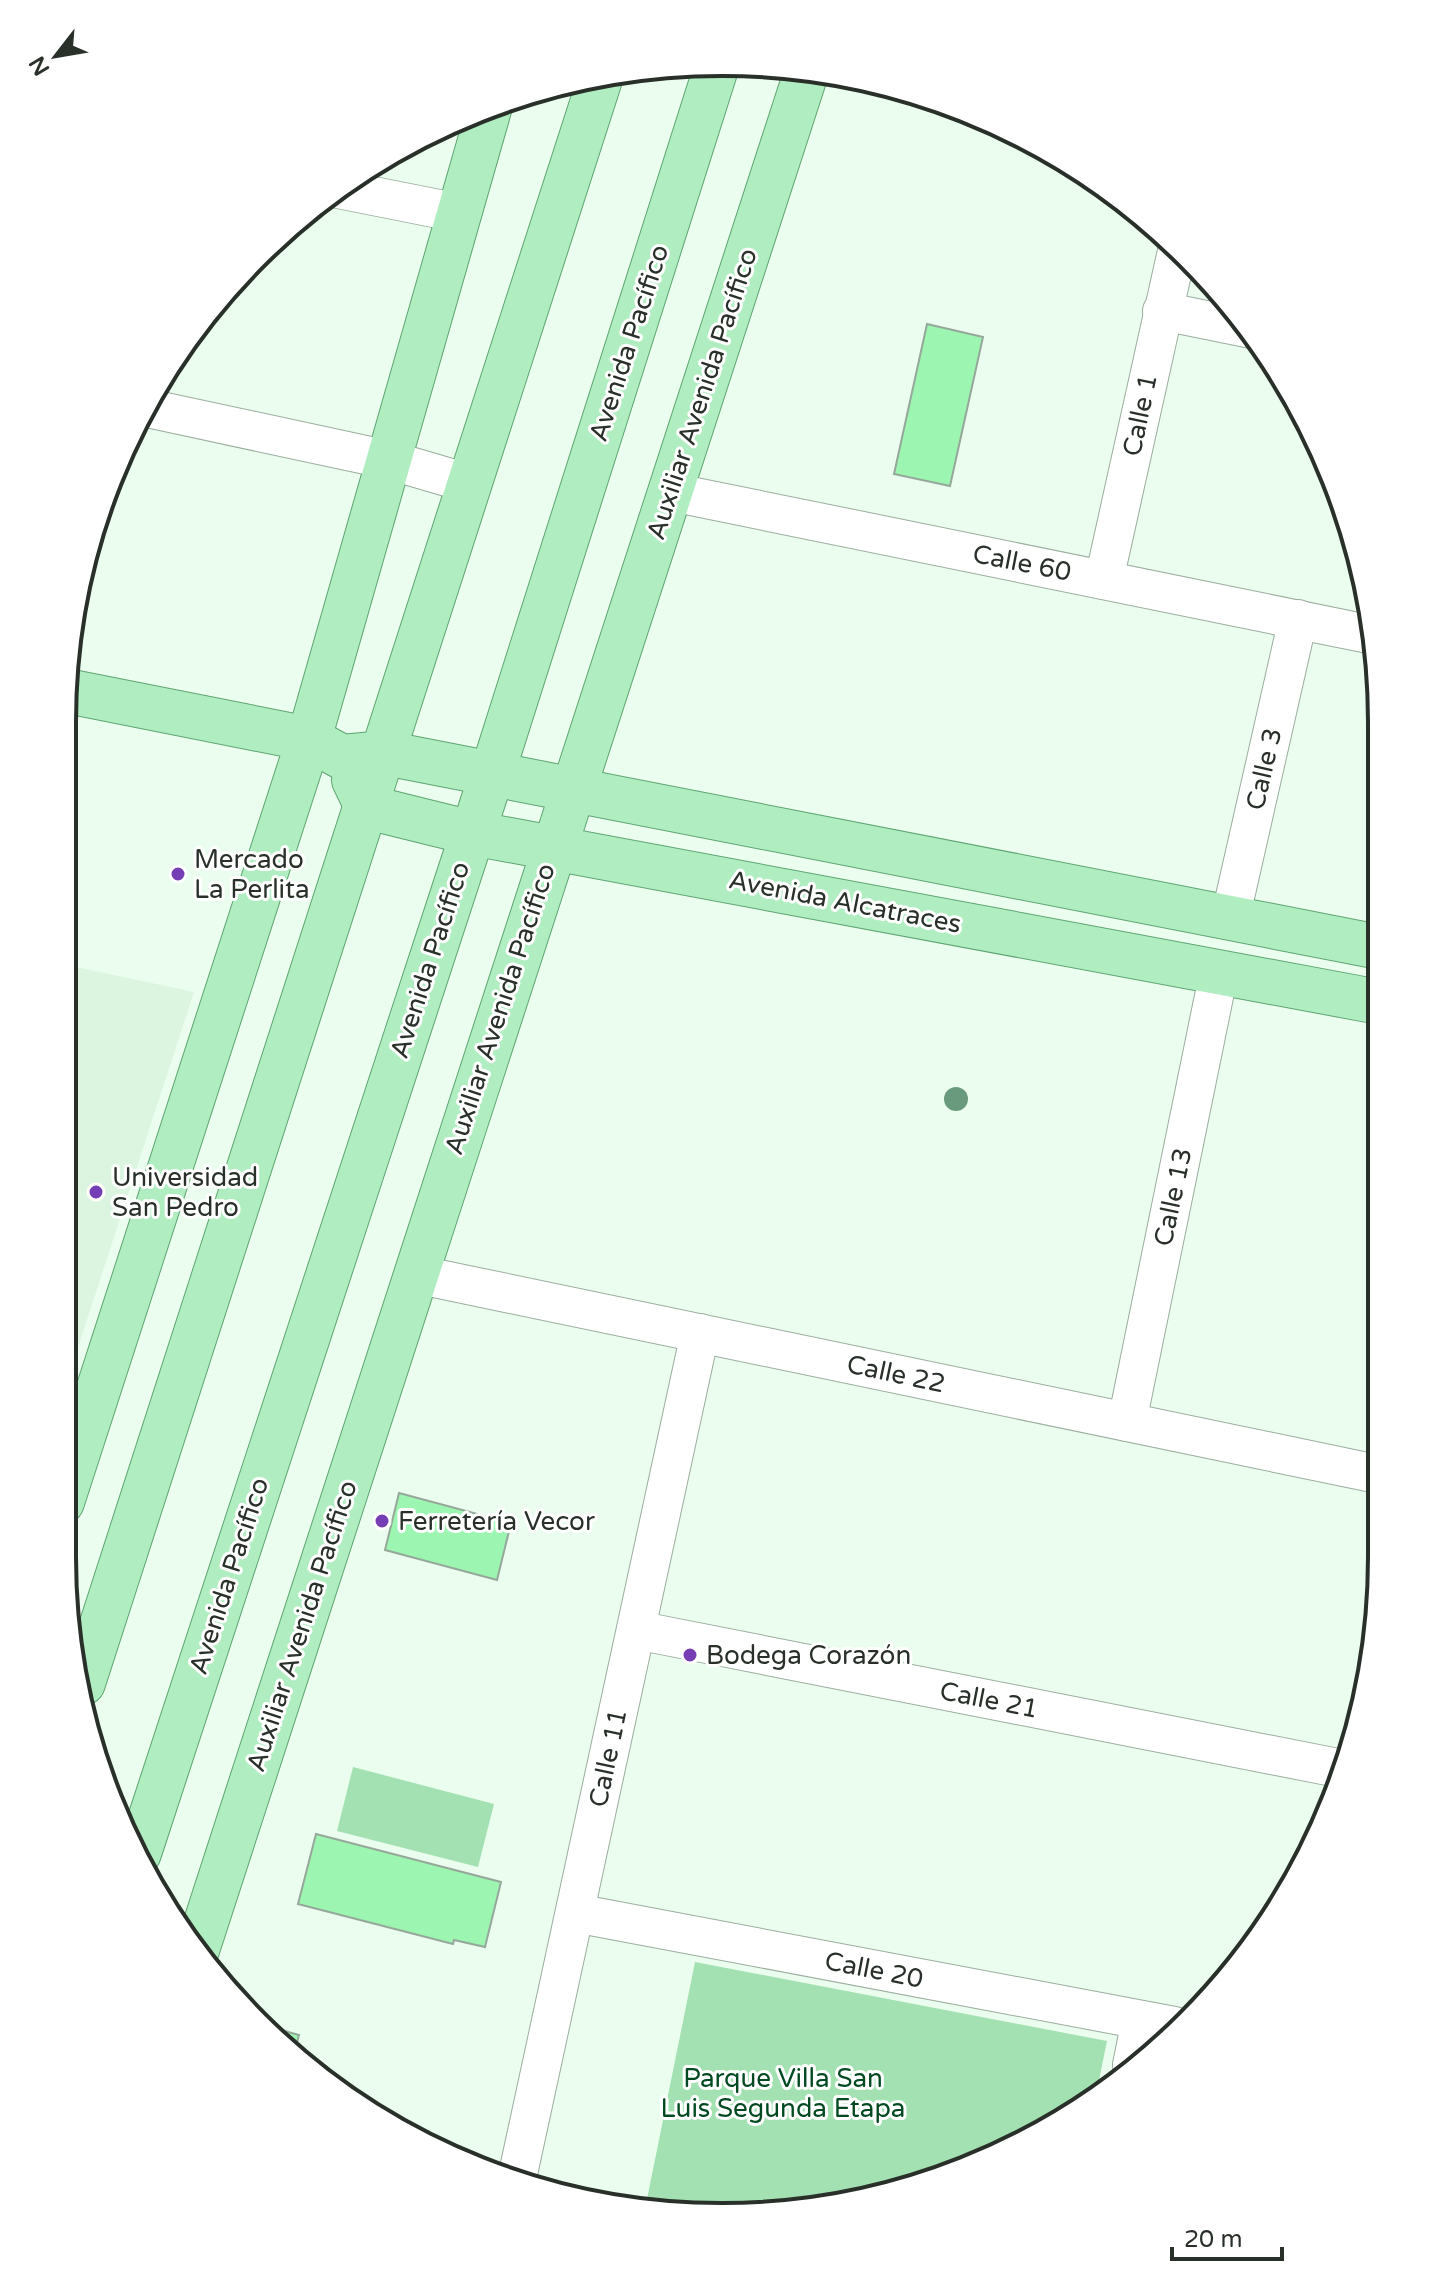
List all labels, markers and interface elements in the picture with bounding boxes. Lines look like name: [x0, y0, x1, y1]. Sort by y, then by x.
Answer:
north arrow: [16, 16, 96, 96]
text: N: [24, 52, 55, 80]
street label: Avenida Pacífico: [583, 241, 675, 445]
street label: Auxiliar Avenida Pacífico: [640, 245, 764, 543]
street label: Calle 1: [1116, 371, 1164, 459]
street label: Calle 60: [970, 538, 1074, 588]
street label: Calle 3: [1240, 725, 1288, 813]
place label: Mercado La Perlita: [194, 844, 310, 905]
street label: Avenida Pacífico: [384, 858, 476, 1062]
street label: Auxiliar Avenida Pacífico: [438, 860, 562, 1158]
street label: Avenida Alcatraces: [726, 864, 964, 940]
marker: Mercado La Perlita: [169, 865, 187, 883]
street label: Calle 13: [1147, 1145, 1199, 1249]
place label: Universidad San Pedro: [112, 1162, 258, 1223]
marker: Universidad San Pedro: [87, 1183, 105, 1201]
street label: Calle 22: [844, 1348, 948, 1400]
street label: Avenida Pacífico: [183, 1474, 275, 1678]
street label: Auxiliar Avenida Pacífico: [240, 1477, 364, 1775]
place label: Ferretería Vecor: [398, 1506, 595, 1537]
marker: Ferretería Vecor: [373, 1512, 391, 1530]
place label: Bodega Corazón: [706, 1640, 911, 1671]
marker: Bodega Corazón: [681, 1646, 699, 1664]
street label: Calle 21: [937, 1675, 1041, 1725]
street label: Calle 11: [582, 1706, 634, 1810]
street label: Calle 20: [822, 1945, 926, 1995]
park label: Parque Villa San Luis Segunda Etapa: [661, 2063, 905, 2124]
scale bar: [1172, 2211, 1282, 2261]
text: 20 m: [1184, 2225, 1242, 2254]

